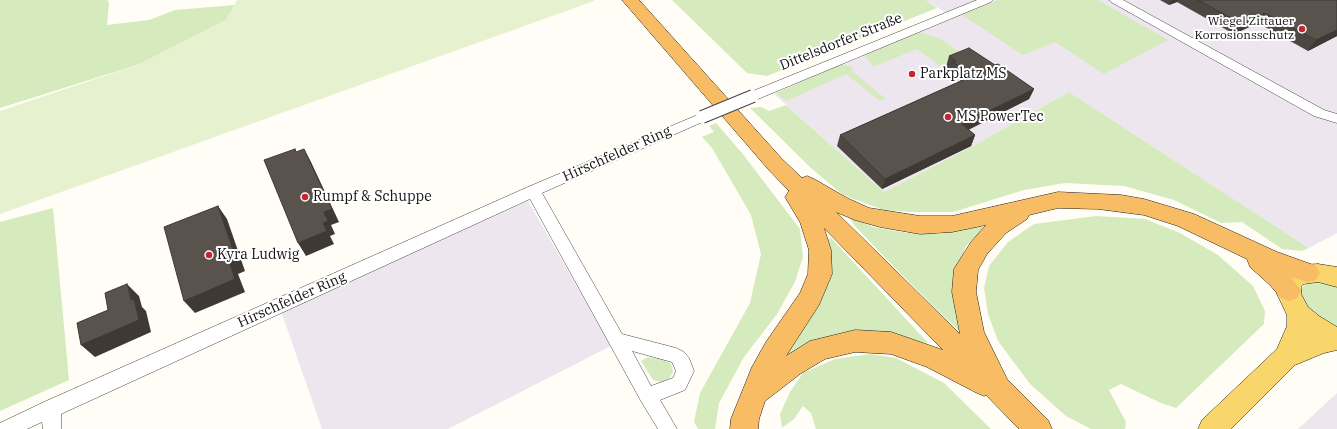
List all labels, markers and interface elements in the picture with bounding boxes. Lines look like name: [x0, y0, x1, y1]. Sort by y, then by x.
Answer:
street label: Dittelsdorfer Straße: [777, 10, 905, 74]
place label: Wiegel Zittauer Korrosionsschutz: [1194, 15, 1294, 43]
marker: Wiegel Zittauer Korrosionsschutz: [1297, 24, 1307, 34]
place label: Parkplatz MS: [920, 66, 1007, 82]
marker: Parkplatz MS: [907, 69, 917, 79]
place label: MS PowerTec: [956, 109, 1044, 125]
marker: MS PowerTec: [943, 112, 953, 122]
street label: Hirschfelder Ring: [560, 123, 674, 185]
place label: Rumpf & Schuppe: [313, 189, 432, 205]
marker: Rumpf & Schuppe: [300, 192, 310, 202]
place label: Kyra Ludwig: [217, 247, 299, 263]
marker: Kyra Ludwig: [204, 250, 214, 260]
street label: Hirschfelder Ring: [235, 269, 349, 331]

